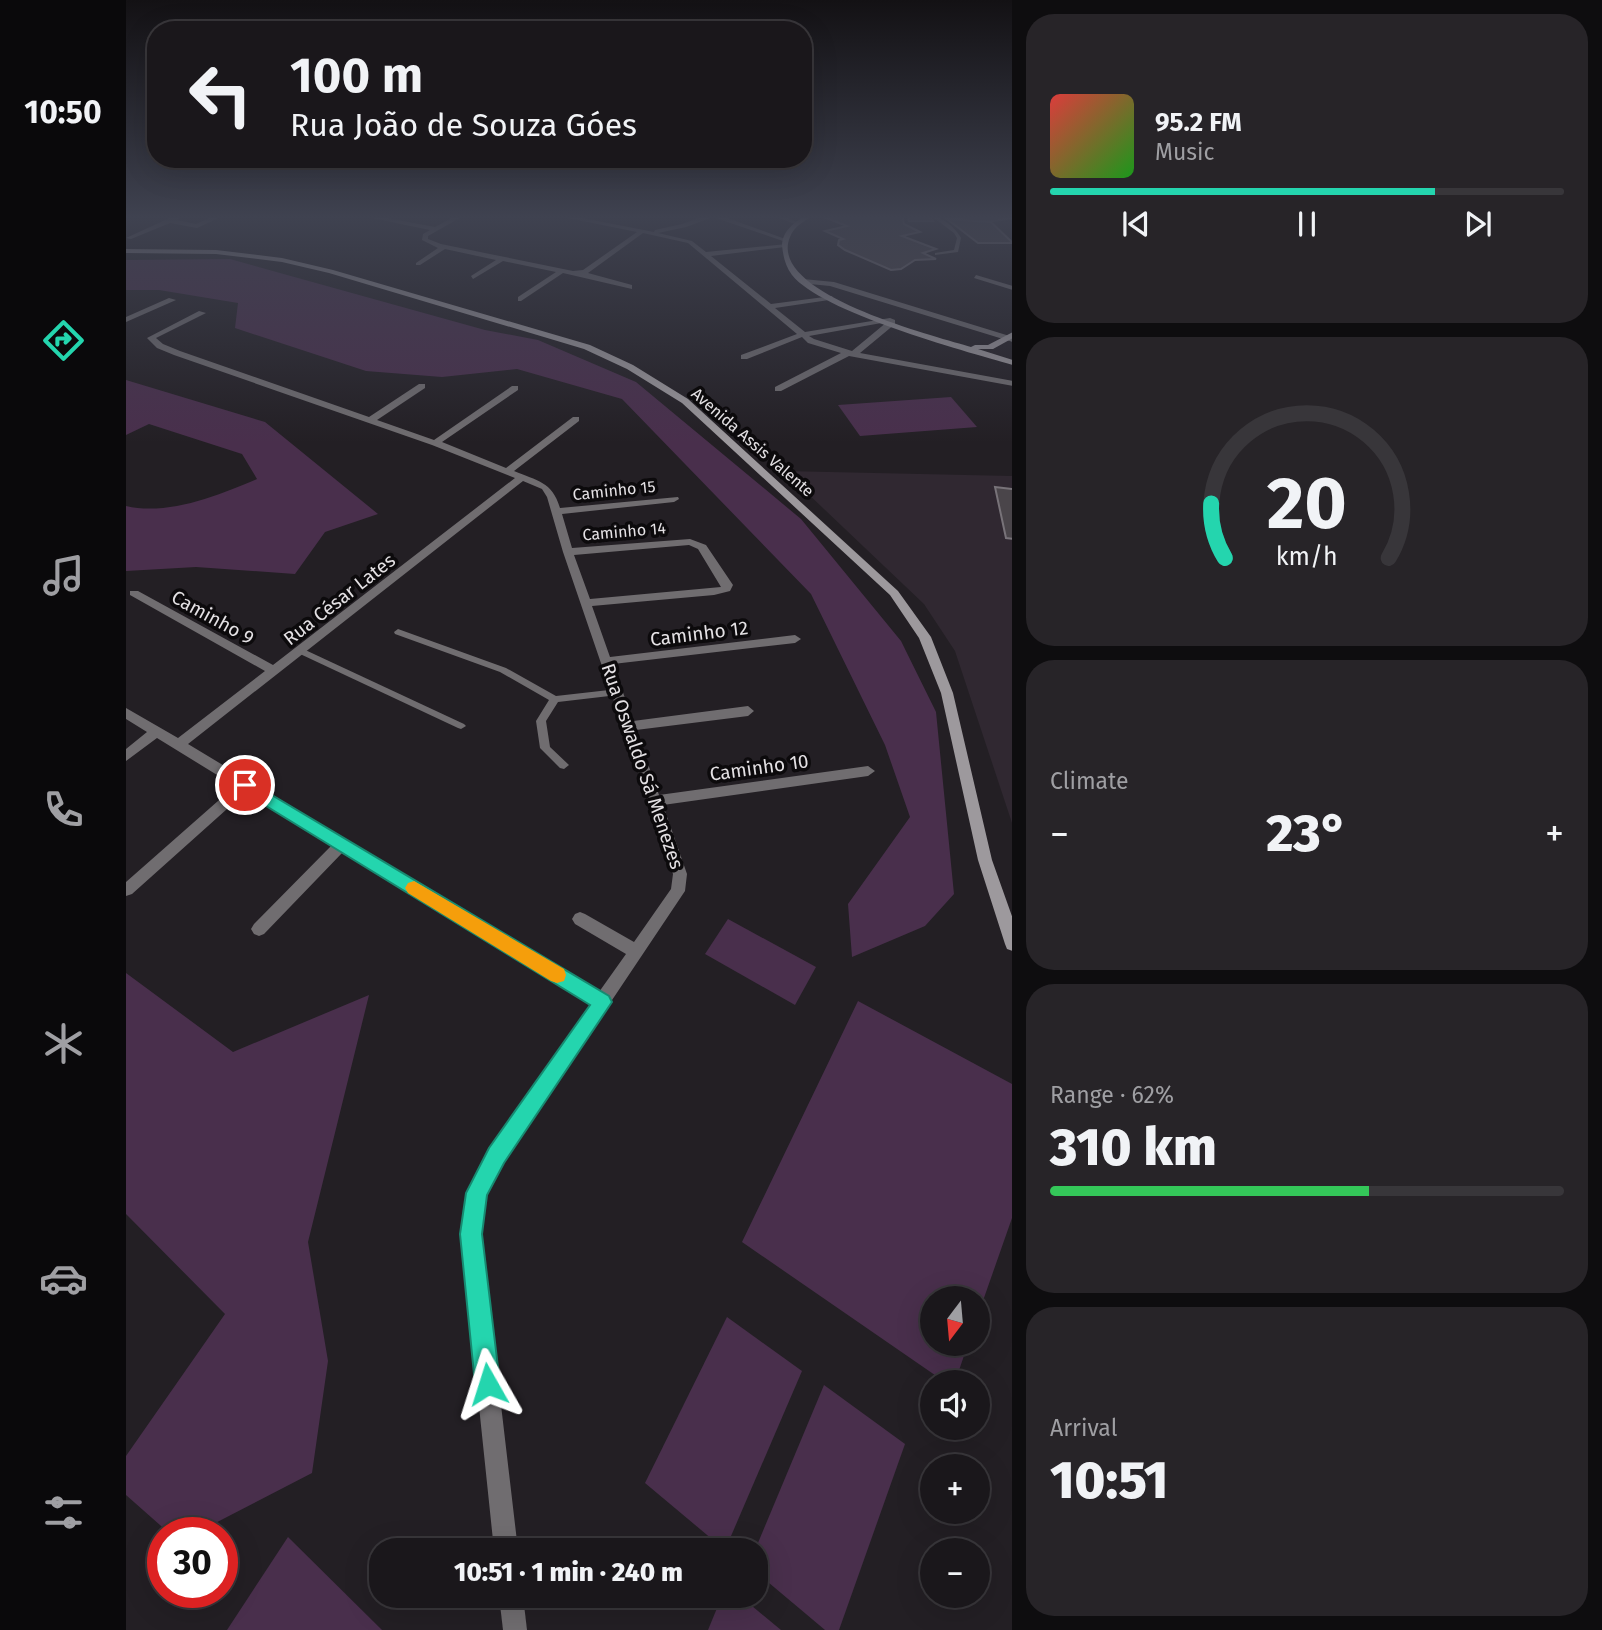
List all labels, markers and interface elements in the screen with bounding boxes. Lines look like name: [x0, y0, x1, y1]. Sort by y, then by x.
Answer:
text: 100 m: [290, 46, 423, 105]
icon: left: [175, 49, 266, 140]
text: 10:50: [24, 93, 102, 131]
text: Rua João de Souza Góes: [290, 106, 637, 144]
text: 95.2 FM: [1155, 107, 1242, 138]
text: Music: [1155, 138, 1215, 166]
icon: previous: [1117, 205, 1155, 243]
icon: pause: [1288, 205, 1326, 243]
icon: next: [1459, 205, 1497, 243]
icon: directions: [39, 316, 88, 365]
street label: Avenida Assis Valente: [688, 384, 818, 501]
text: 20: [1267, 460, 1347, 547]
street label: Caminho 15: [572, 477, 656, 504]
street label: Caminho 14: [582, 518, 667, 545]
text: km/h: [1276, 542, 1338, 572]
street label: Rua César Lates: [279, 549, 400, 650]
icon: music: [39, 551, 88, 600]
street label: Caminho 9: [167, 585, 258, 650]
street label: Caminho 12: [649, 616, 749, 651]
street label: Rua Oswaldo Sá Menezes: [597, 660, 689, 872]
street label: Caminho 10: [708, 749, 810, 786]
pin: [215, 755, 275, 815]
icon: arrive: [226, 766, 264, 804]
text: Climate: [1050, 767, 1129, 795]
icon: phone: [39, 785, 88, 834]
text: 23°: [1266, 802, 1348, 865]
text: −: [1050, 811, 1069, 857]
text: +: [1545, 811, 1564, 857]
icon: climate: [39, 1019, 88, 1068]
text: Range · 62%: [1050, 1081, 1174, 1109]
text: 310 km: [1050, 1116, 1217, 1179]
icon: car: [39, 1254, 88, 1303]
north arrow: [920, 1286, 990, 1356]
map controls: [920, 1286, 990, 1608]
position arrow: [451, 1347, 525, 1421]
button: sound: [920, 1370, 990, 1440]
text: Arrival: [1050, 1414, 1117, 1442]
text: 10:51: [1050, 1449, 1168, 1512]
button: +: [920, 1454, 990, 1524]
icon: filters: [39, 1488, 88, 1537]
speed limit sign: 30: [147, 1517, 238, 1608]
button: −: [920, 1538, 990, 1608]
text: 10:51 · 1 min · 240 m: [454, 1557, 683, 1588]

